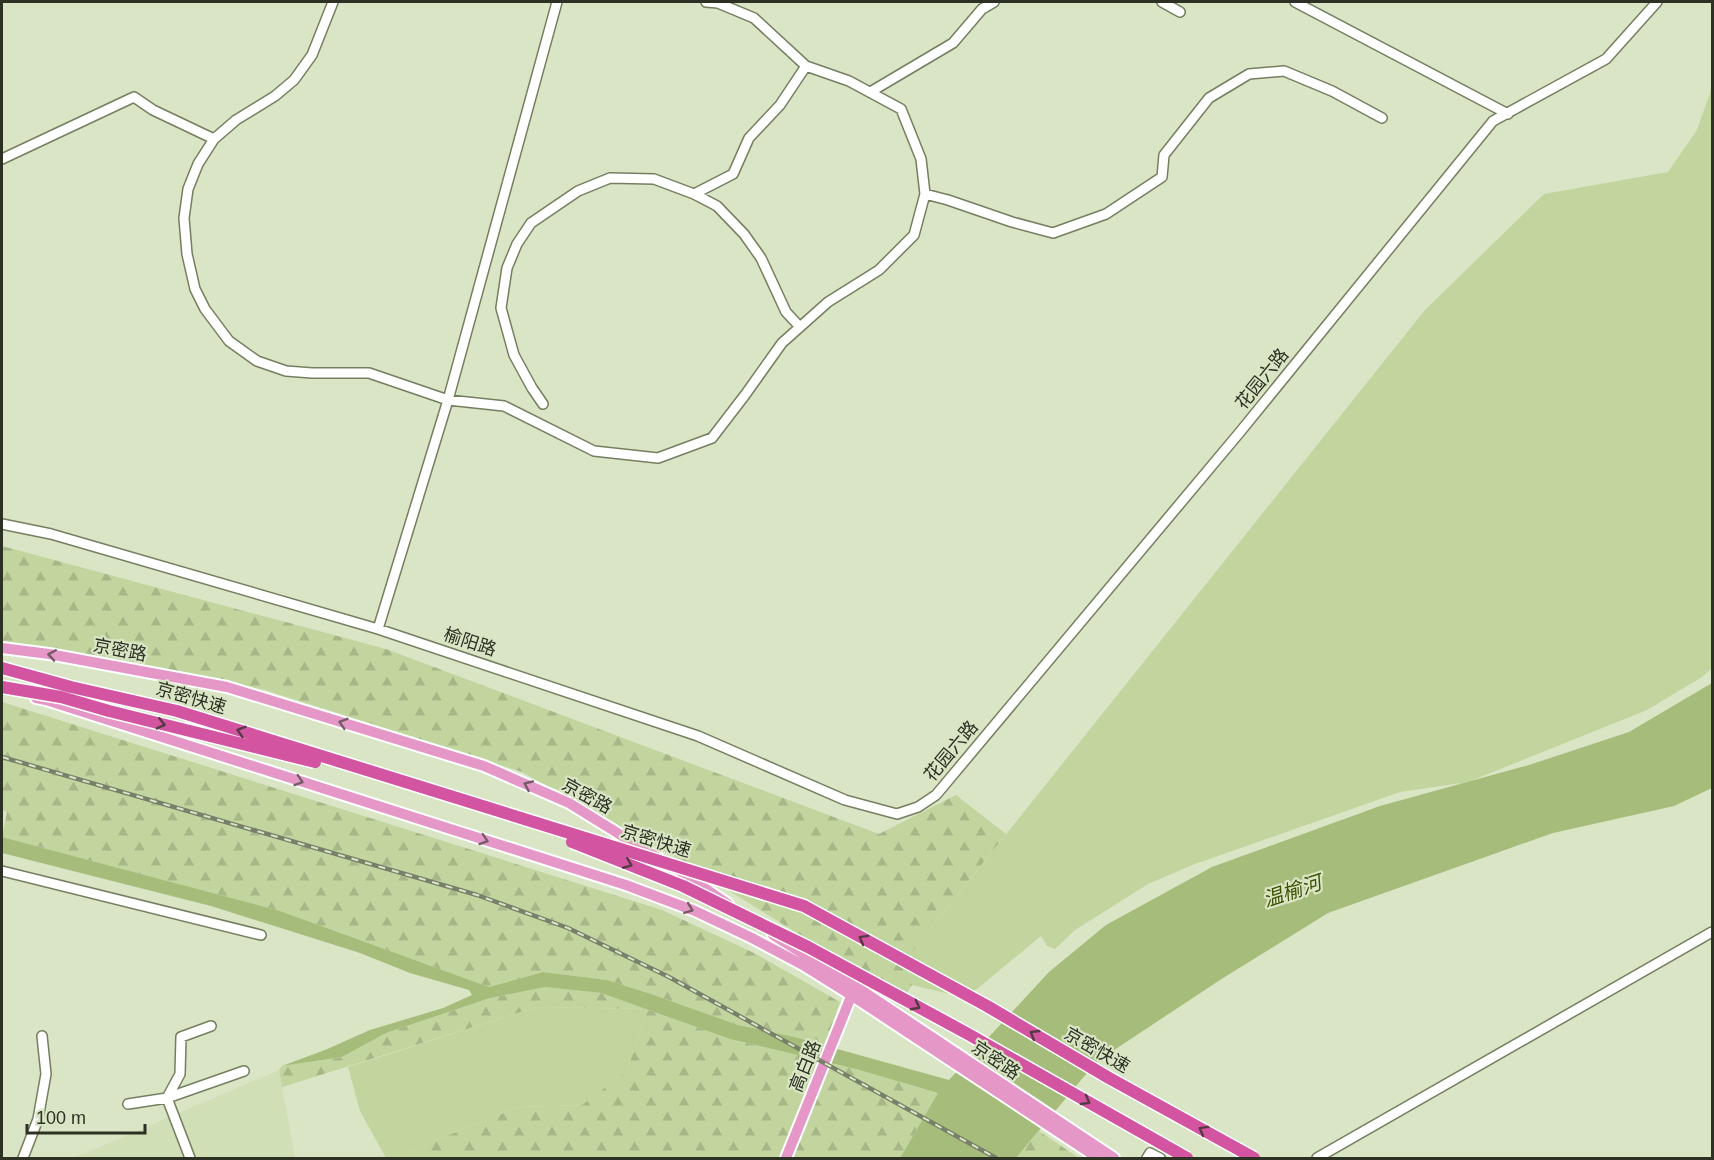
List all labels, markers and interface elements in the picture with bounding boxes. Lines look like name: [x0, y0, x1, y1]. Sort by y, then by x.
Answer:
street label: 花园六路: [1232, 345, 1292, 413]
street label: 榆阳路: [441, 624, 499, 660]
street label: 京密路: [92, 635, 148, 665]
one-way arrow: [47, 649, 57, 662]
street label: 京密快速: [154, 678, 228, 718]
one-way arrow: [155, 716, 165, 729]
street label: 花园六路: [920, 717, 982, 785]
one-way arrow: [338, 718, 349, 730]
one-way arrow: [236, 726, 247, 738]
one-way arrow: [293, 774, 304, 786]
street label: 京密路: [559, 774, 615, 818]
one-way arrow: [523, 780, 534, 792]
street label: 京密快速: [619, 821, 693, 861]
one-way arrow: [479, 833, 489, 845]
one-way arrow: [622, 857, 633, 869]
water label: 温榆河: [1260, 870, 1328, 911]
one-way arrow: [683, 902, 694, 914]
one-way arrow: [859, 935, 870, 946]
one-way arrow: [910, 999, 920, 1010]
street label: 京密快速: [1061, 1023, 1133, 1077]
one-way arrow: [1030, 1029, 1040, 1041]
street label: 高白路: [786, 1037, 824, 1095]
street label: 京密路: [968, 1037, 1024, 1083]
one-way arrow: [1080, 1093, 1090, 1105]
scale bar: [27, 1097, 146, 1135]
text: 100 m: [36, 1108, 86, 1128]
one-way arrow: [1199, 1126, 1209, 1137]

